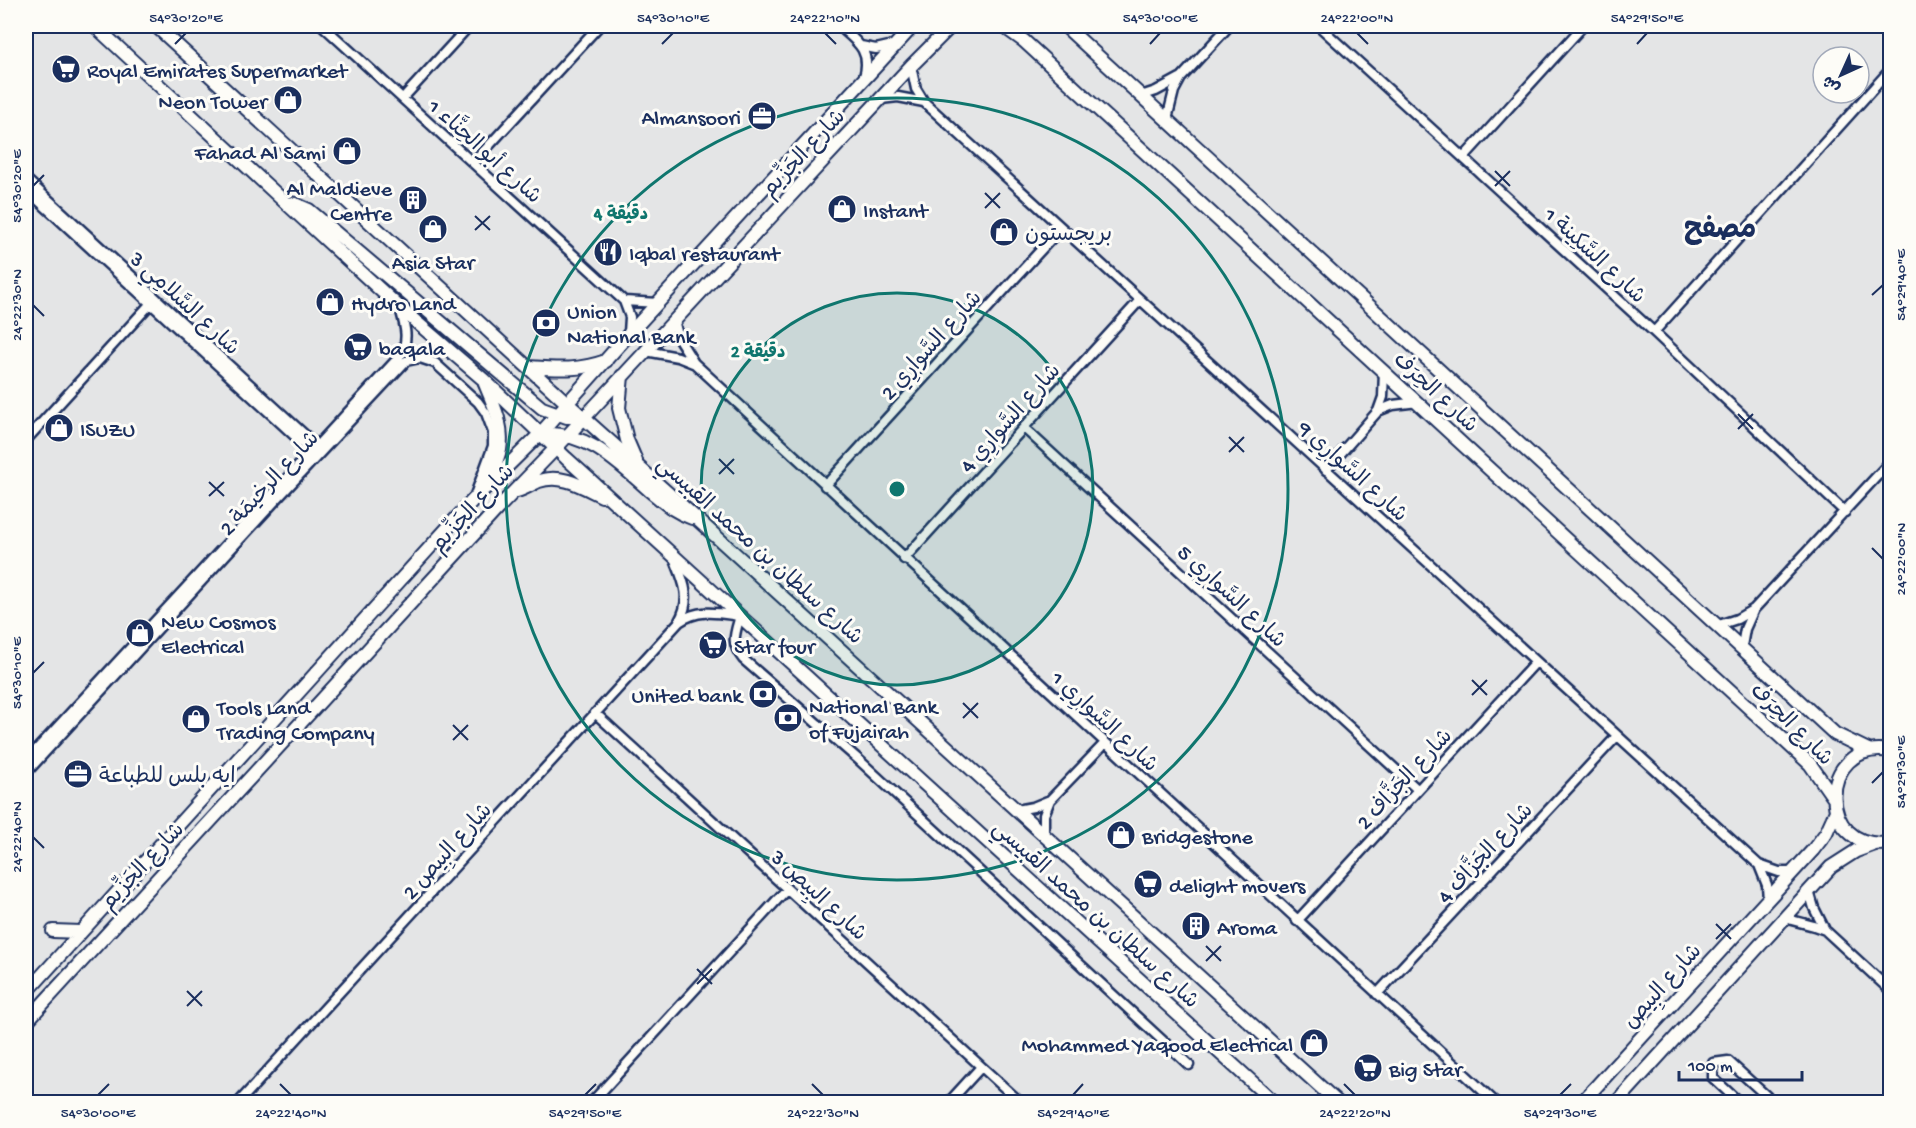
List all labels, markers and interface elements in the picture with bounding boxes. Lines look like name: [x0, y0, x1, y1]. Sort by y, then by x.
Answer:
text: 54°30'20"E: [149, 10, 223, 28]
text: 54°30'10"E: [637, 10, 710, 28]
text: 24°22'10"N: [790, 10, 860, 28]
text: 54°30'00"E: [1123, 10, 1198, 28]
text: 24°22'00"N: [1321, 10, 1394, 28]
text: 54°29'50"E: [1611, 10, 1684, 28]
north arrow: [1811, 45, 1871, 105]
supermarket icon: Royal Emirates Supermarket: [50, 53, 82, 85]
place label: Royal Emirates Supermarket: [87, 60, 349, 86]
text: ش: [1820, 70, 1846, 96]
shop icon: Neon Tower: [272, 84, 304, 116]
street label: شارع أبو الحِنَّاء 1: [420, 90, 550, 211]
place label: Neon Tower: [158, 91, 269, 117]
office icon: Almansoori: [746, 100, 778, 132]
street label: شارع الجَزِّيم: [754, 102, 852, 204]
place label: Almansoori: [641, 107, 741, 133]
shop icon: Fahad Al Sami: [331, 135, 363, 167]
place label: Fahad Al Sami: [194, 142, 326, 168]
text: 54°30'20"E: [9, 149, 27, 223]
place label: Al Maldieve Centre: [287, 178, 393, 229]
building icon: Al Maldieve Centre: [397, 184, 429, 216]
shop icon: Instant: [826, 193, 858, 225]
place label: Instant: [863, 200, 929, 226]
street label: شارع السَّكِينة 1: [1536, 201, 1651, 311]
text: 4 دقيقة: [593, 203, 648, 226]
shop icon: Asia Star: [417, 213, 449, 245]
district label: مصفح: [1684, 215, 1756, 248]
shop icon: بريجستون: [988, 216, 1020, 248]
place label: بريجستون: [1025, 223, 1112, 249]
restaurant icon: Iqbal restaurant: [592, 236, 624, 268]
place label: Iqbal restaurant: [629, 243, 782, 269]
street label: شارع السَّلامِي 3: [120, 245, 245, 365]
text: 54°29'40"E: [1893, 249, 1911, 321]
place label: Asia Star: [392, 252, 476, 278]
text: 24°22'30"N: [9, 269, 27, 341]
street label: شارع السَّوارِي 2: [876, 285, 989, 407]
shop icon: Hydro Land: [314, 286, 346, 318]
place label: Hydro Land: [351, 293, 457, 319]
place label: Union National Bank: [567, 301, 697, 352]
bank icon: Union National Bank: [530, 307, 562, 339]
supermarket icon: baqala: [342, 331, 374, 363]
place label: baqala: [379, 338, 446, 364]
text: 2 دقيقة: [731, 341, 785, 364]
street label: شارع الحِرَف: [1387, 348, 1482, 440]
street label: شارع السَّوارِي 4: [955, 358, 1068, 480]
shop icon: ISUZU: [43, 412, 75, 444]
street label: شارع السَّوارِي 9: [1290, 415, 1413, 529]
place label: ISUZU: [80, 419, 135, 445]
street label: شارع الرخيمَة 2: [216, 427, 326, 543]
street label: شارع سلطان بن محمد القبيسي: [648, 452, 867, 654]
street label: شارع الجَزِّيم: [423, 457, 521, 559]
centre of rings: [887, 479, 907, 499]
text: 24°22'00"N: [1893, 522, 1911, 595]
street label: شارع السَّوارِي 5: [1170, 540, 1291, 655]
place label: New Cosmos Electrical: [161, 611, 276, 662]
shop icon: New Cosmos Electrical: [124, 617, 156, 649]
supermarket icon: Star four: [697, 629, 729, 661]
text: 54°30'10"E: [9, 636, 27, 709]
place label: Star four: [734, 636, 817, 662]
street label: شارع السَّوارِي 1: [1043, 665, 1163, 779]
bank icon: United bank: [747, 678, 779, 710]
street label: شارع الحِرَف: [1743, 679, 1837, 773]
place label: United bank: [632, 685, 744, 711]
place label: National Bank of Fujairah: [809, 696, 939, 747]
place label: Tools Land Trading Company: [215, 697, 375, 748]
bank icon: National Bank of Fujairah: [772, 702, 804, 734]
shop icon: Tools Land Trading Company: [180, 703, 212, 735]
street label: شارع الجَزَّاف 2: [1348, 721, 1459, 837]
text: 54°29'30"E: [1893, 735, 1911, 808]
office icon: ايه بلس للطباعة: [62, 758, 94, 790]
place label: ايه بلس للطباعة: [99, 765, 236, 791]
street label: شارع الجَزَّاف 4: [1429, 795, 1540, 911]
street label: شارع البِيص 2: [399, 799, 501, 908]
text: 24°22'40"N: [9, 801, 27, 873]
street label: شارع الجَزِّيم: [93, 815, 191, 917]
street label: شارع سلطان بن محمد القبيسي: [984, 816, 1203, 1018]
shop icon: Bridgestone: [1105, 819, 1137, 851]
place label: Bridgestone: [1141, 826, 1254, 852]
street label: شارع البِيص 3: [762, 845, 871, 949]
supermarket icon: delight movers: [1132, 868, 1164, 900]
place label: delight movers: [1169, 875, 1306, 901]
building icon: Aroma: [1180, 910, 1212, 942]
place label: Aroma: [1217, 917, 1278, 943]
street label: شارع البِيص: [1619, 940, 1710, 1037]
shop icon: Mohammed Yaqood Electrical: [1298, 1027, 1330, 1059]
place label: Mohammed Yaqood Electrical: [1022, 1034, 1293, 1060]
scale bar: [1679, 1044, 1802, 1082]
supermarket icon: Big Star: [1352, 1052, 1384, 1084]
text: 100 m: [1687, 1057, 1733, 1078]
place label: Big Star: [1388, 1059, 1464, 1085]
text: 54°30'00"E: [61, 1105, 136, 1123]
text: 24°22'40"N: [255, 1105, 327, 1123]
text: 54°29'50"E: [549, 1105, 622, 1123]
text: 24°22'30"N: [787, 1105, 859, 1123]
text: 54°29'40"E: [1037, 1105, 1109, 1123]
text: 24°22'20"N: [1319, 1105, 1391, 1123]
text: 54°29'30"E: [1524, 1105, 1597, 1123]

